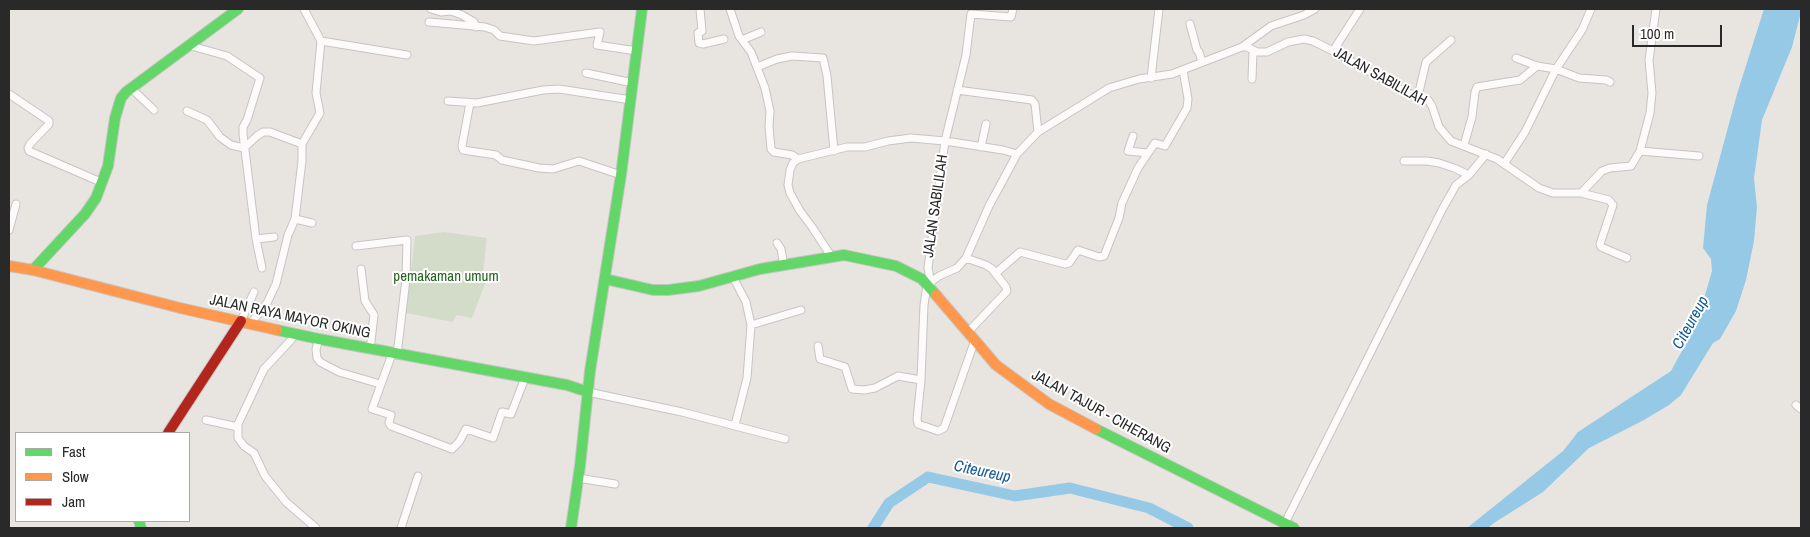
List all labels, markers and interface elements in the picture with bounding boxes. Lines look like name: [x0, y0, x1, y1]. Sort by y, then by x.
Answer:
scale bar: [1635, 15, 1725, 47]
text: 100 m: [1640, 23, 1674, 44]
street label: JALAN SABILILAH: [1330, 44, 1430, 110]
street label: JALAN SABILILAH: [920, 153, 952, 259]
park label: pemakaman umum: [393, 268, 499, 286]
street label: JALAN RAYA MAYOR OKING: [208, 291, 372, 343]
water label: Citeureup: [1669, 293, 1713, 353]
street label: JALAN TAJUR - CIHERANG: [1028, 366, 1174, 458]
legend: [15, 432, 190, 522]
text: Fast: [62, 441, 85, 462]
water label: Citeureup: [952, 457, 1012, 487]
text: Slow: [62, 466, 89, 487]
text: Jam: [62, 491, 85, 512]

